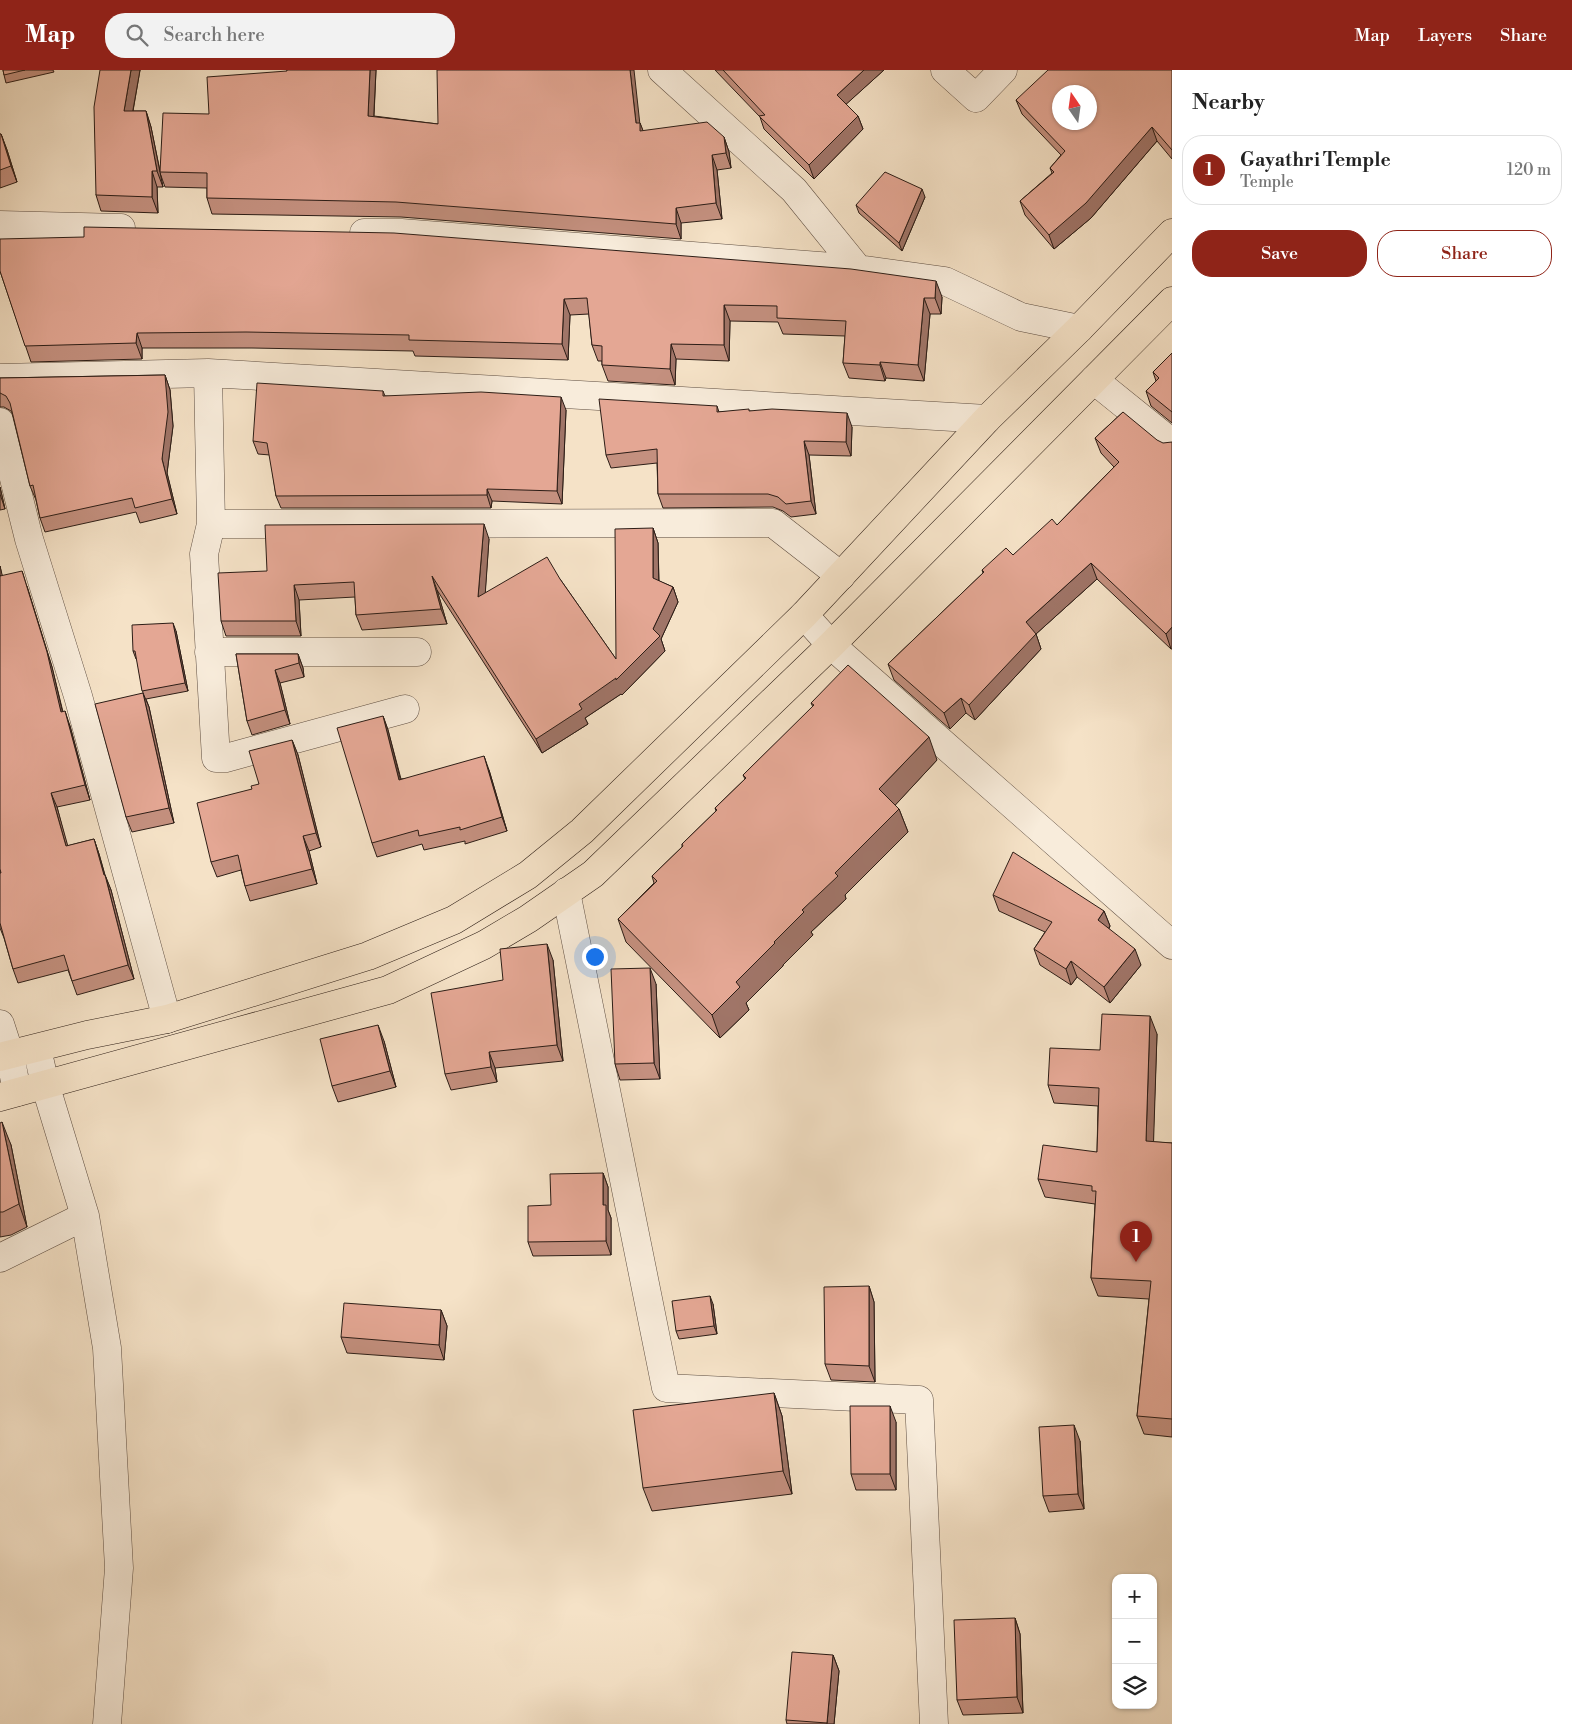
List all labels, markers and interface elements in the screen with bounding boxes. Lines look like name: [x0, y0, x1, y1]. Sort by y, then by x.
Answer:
search box: [105, 13, 455, 58]
text: Map: [25, 20, 75, 50]
icon: search: [123, 21, 151, 49]
text: Search here: [163, 23, 265, 47]
text: Map: [1355, 24, 1390, 47]
text: Layers: [1418, 24, 1472, 47]
text: Share: [1500, 24, 1547, 47]
north arrow: [1052, 85, 1097, 130]
text: Nearby: [1192, 90, 1265, 116]
text: Gayathri Temple: [1240, 148, 1391, 172]
text: 1: [1205, 160, 1213, 180]
text: 120 m: [1507, 160, 1551, 180]
text: Temple: [1240, 172, 1294, 192]
button: Save: [1192, 230, 1367, 277]
button: Share: [1377, 230, 1552, 277]
your location: [582, 944, 608, 970]
pin: 1: [1120, 1221, 1152, 1262]
map controls: [1112, 1574, 1157, 1709]
button: +: [1112, 1574, 1157, 1619]
button: −: [1112, 1619, 1157, 1664]
button: layers: [1112, 1664, 1157, 1709]

